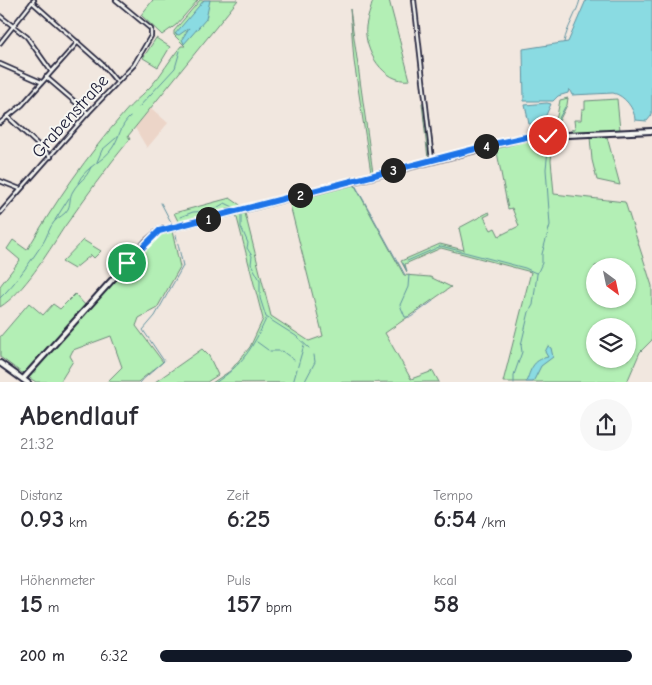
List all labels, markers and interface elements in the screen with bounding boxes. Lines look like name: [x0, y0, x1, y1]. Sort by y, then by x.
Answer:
street label: Grabenstraße: [28, 70, 113, 162]
pin: [527, 115, 569, 157]
icon: check: [534, 122, 562, 150]
pin: 4: [474, 134, 498, 158]
text: 4: [483, 138, 490, 155]
pin: 3: [380, 158, 406, 182]
text: 3: [390, 162, 397, 179]
pin: 2: [288, 182, 312, 208]
text: 2: [297, 187, 304, 204]
pin: 1: [196, 206, 220, 232]
text: 1: [206, 211, 211, 228]
pin: [106, 242, 148, 284]
icon: arrive: [113, 249, 141, 277]
north arrow: [586, 258, 636, 308]
map controls: [586, 258, 636, 368]
button: layers: [586, 318, 636, 368]
button: share: [580, 399, 632, 451]
text: Abendlauf: [20, 400, 138, 432]
text: 21:32: [20, 435, 54, 453]
text: Distanz: [20, 487, 62, 504]
text: Zeit: [227, 487, 249, 504]
text: Tempo: [433, 487, 473, 504]
text: 0.93: [20, 504, 64, 533]
text: 6:25: [227, 504, 271, 533]
text: 6:54: [433, 504, 477, 533]
text: km: [64, 514, 87, 531]
text: /km: [477, 514, 506, 531]
text: Höhenmeter: [20, 572, 95, 589]
text: Puls: [227, 572, 251, 589]
text: kcal: [433, 572, 457, 589]
text: 15: [20, 589, 43, 618]
text: 157: [227, 589, 261, 618]
text: 58: [433, 589, 459, 618]
text: m: [43, 599, 59, 616]
text: bpm: [261, 599, 292, 616]
text: 200 m: [20, 647, 65, 665]
text: 6:32: [100, 647, 128, 665]

